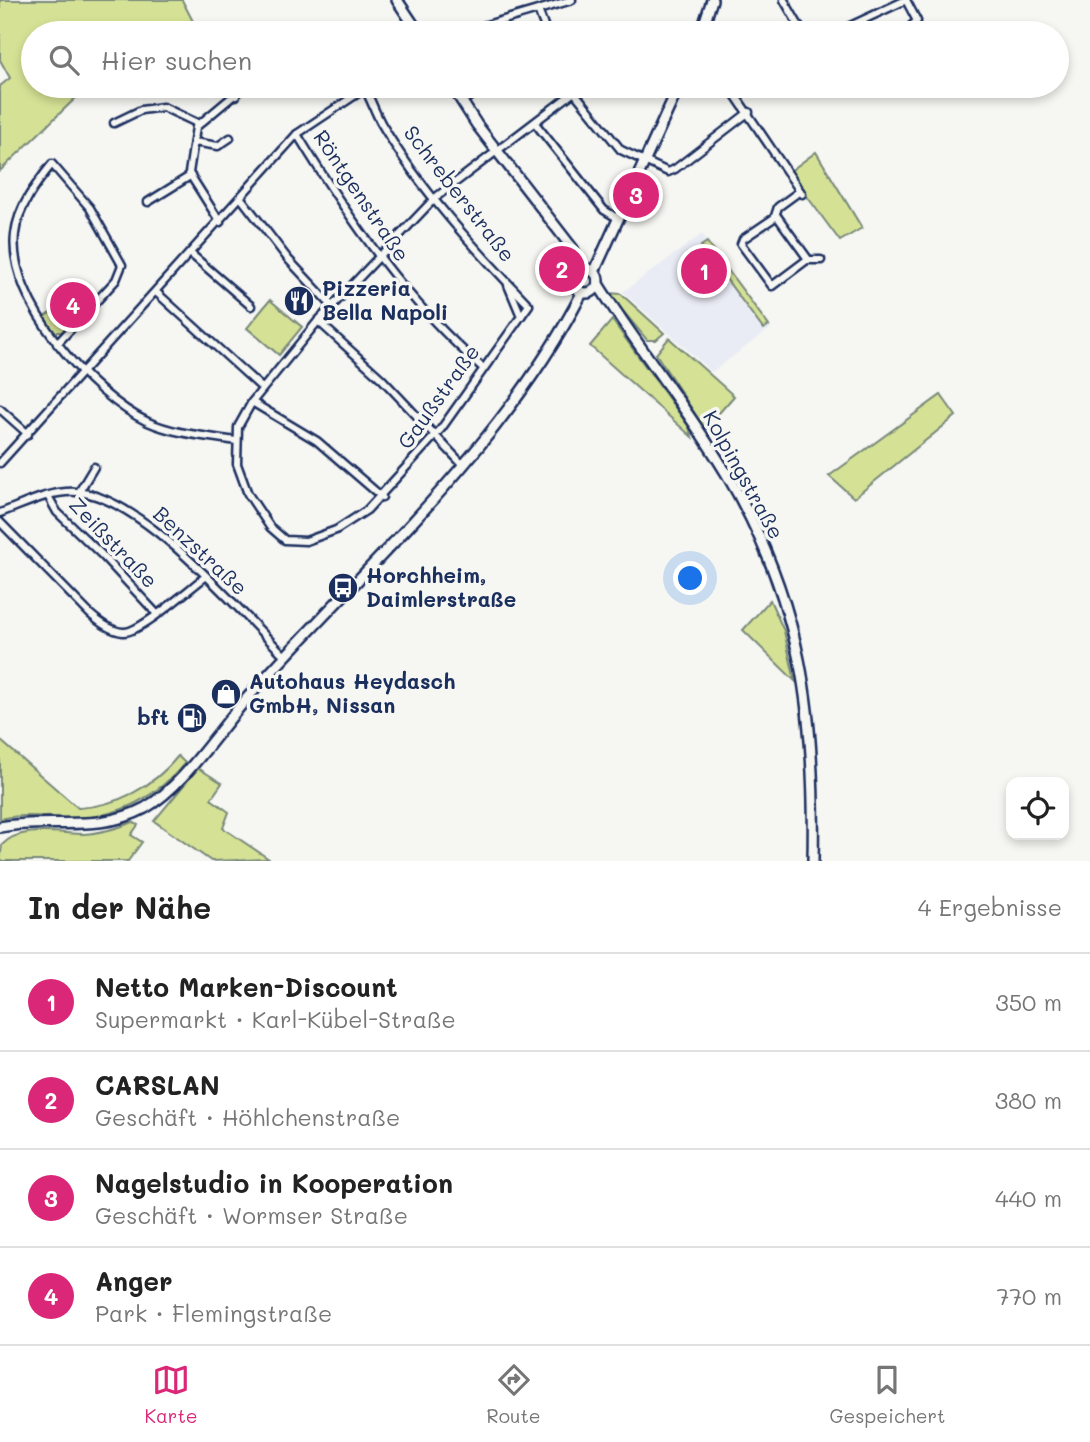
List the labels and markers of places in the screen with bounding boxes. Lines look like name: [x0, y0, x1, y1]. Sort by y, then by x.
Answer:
pin: 3: [613, 169, 659, 221]
pin: 2: [539, 243, 585, 295]
pin: 1: [681, 245, 727, 297]
place label: Pizzeria Bella Napoli: [322, 274, 448, 325]
pin: 4: [50, 279, 96, 331]
restaurant icon: Pizzeria Bella Napoli: [282, 284, 316, 318]
place label: Horchheim, Daimlerstraße: [366, 561, 516, 612]
bus stop icon: Horchheim, Daimlerstraße: [326, 571, 360, 605]
place label: Autohaus Heydasch GmbH, Nissan: [249, 667, 455, 718]
shop icon: Autohaus Heydasch GmbH, Nissan: [209, 677, 243, 711]
fuel station icon: bft: [175, 701, 209, 735]
place label: bft: [137, 703, 169, 730]

